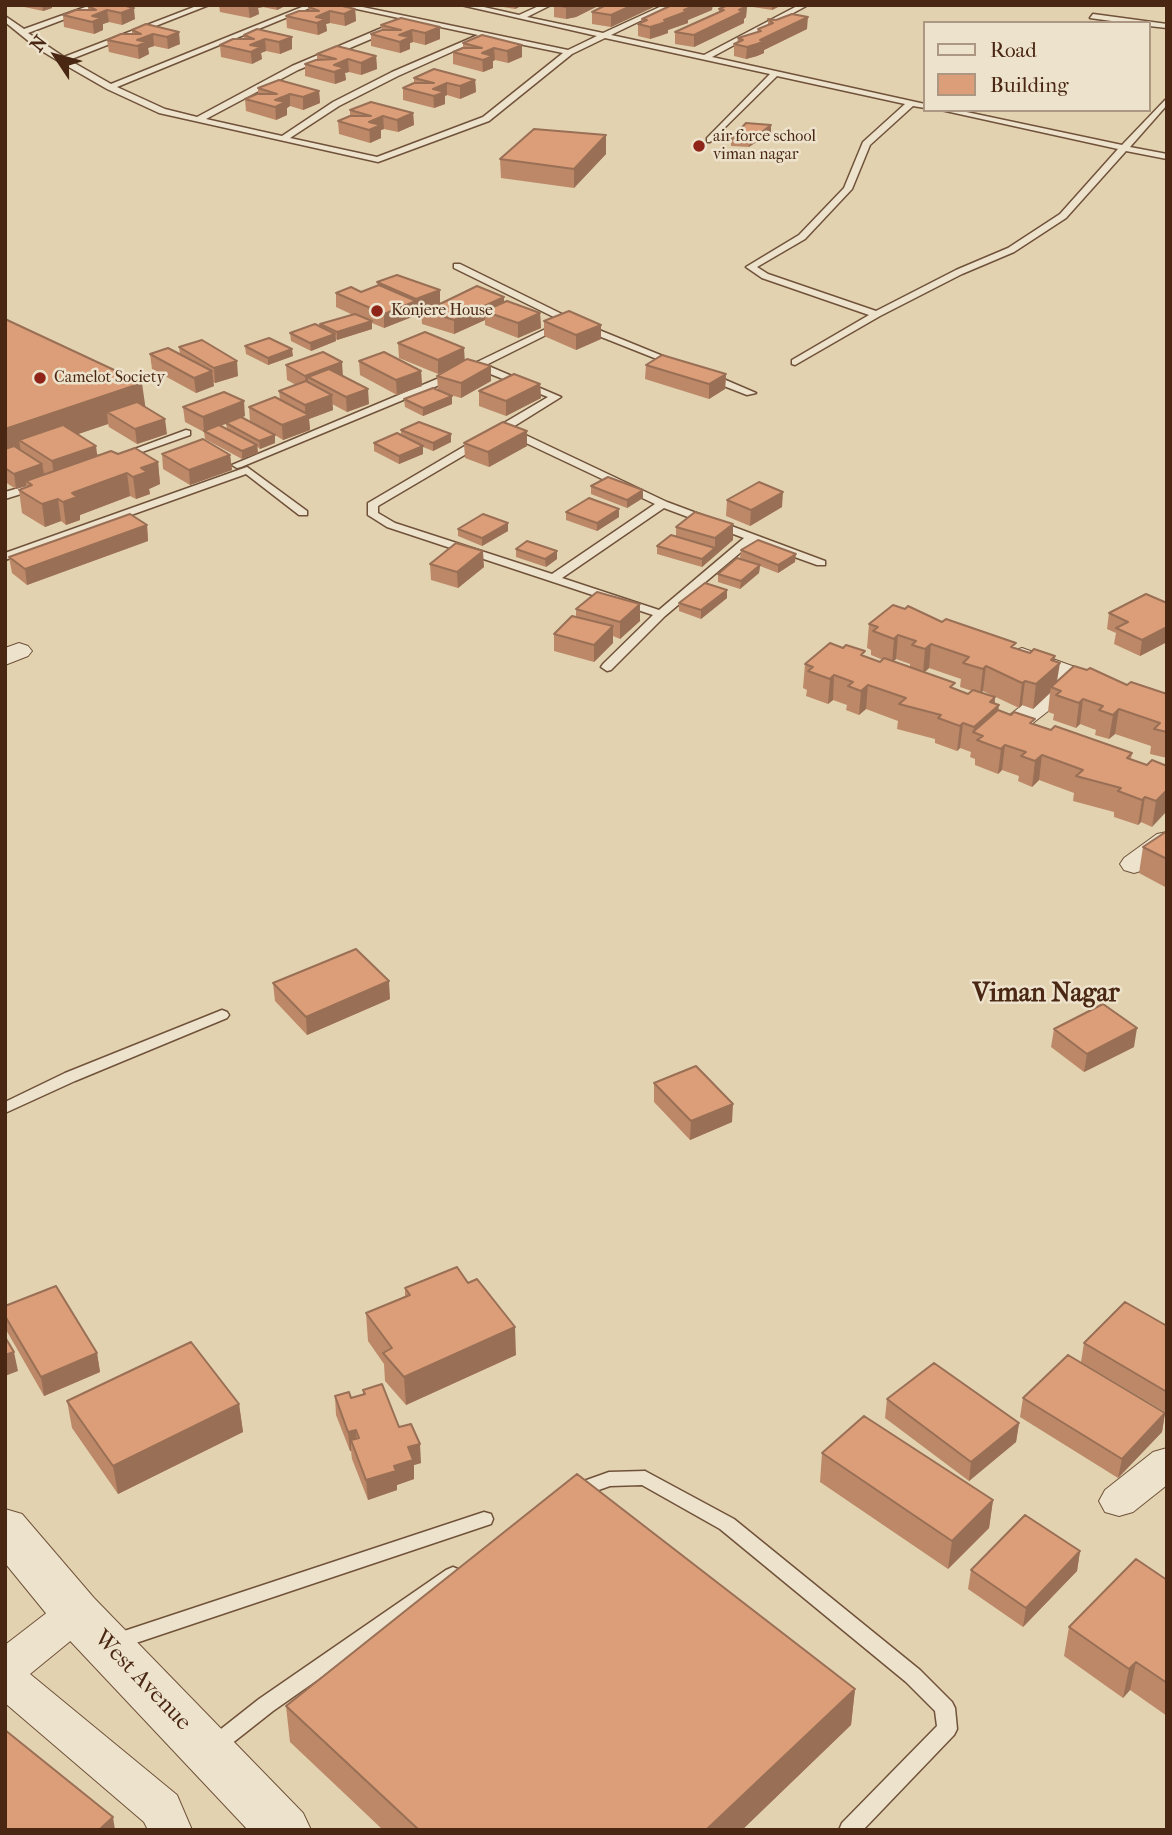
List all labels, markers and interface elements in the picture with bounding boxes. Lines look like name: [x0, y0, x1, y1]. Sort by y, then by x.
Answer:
north arrow: [21, 21, 91, 91]
legend: [923, 21, 1151, 112]
text: N: [26, 31, 52, 56]
text: Road: [990, 38, 1037, 62]
text: Building: [990, 73, 1068, 97]
place label: air force school viman nagar: [713, 127, 816, 165]
marker: air force school viman nagar: [691, 138, 707, 154]
place label: Konjere House: [391, 301, 493, 321]
marker: Konjere House: [369, 303, 385, 319]
place label: Camelot Society: [54, 368, 165, 388]
marker: Camelot Society: [32, 370, 48, 386]
district label: Viman Nagar: [973, 979, 1119, 1011]
street label: West Avenue: [88, 1625, 196, 1737]

